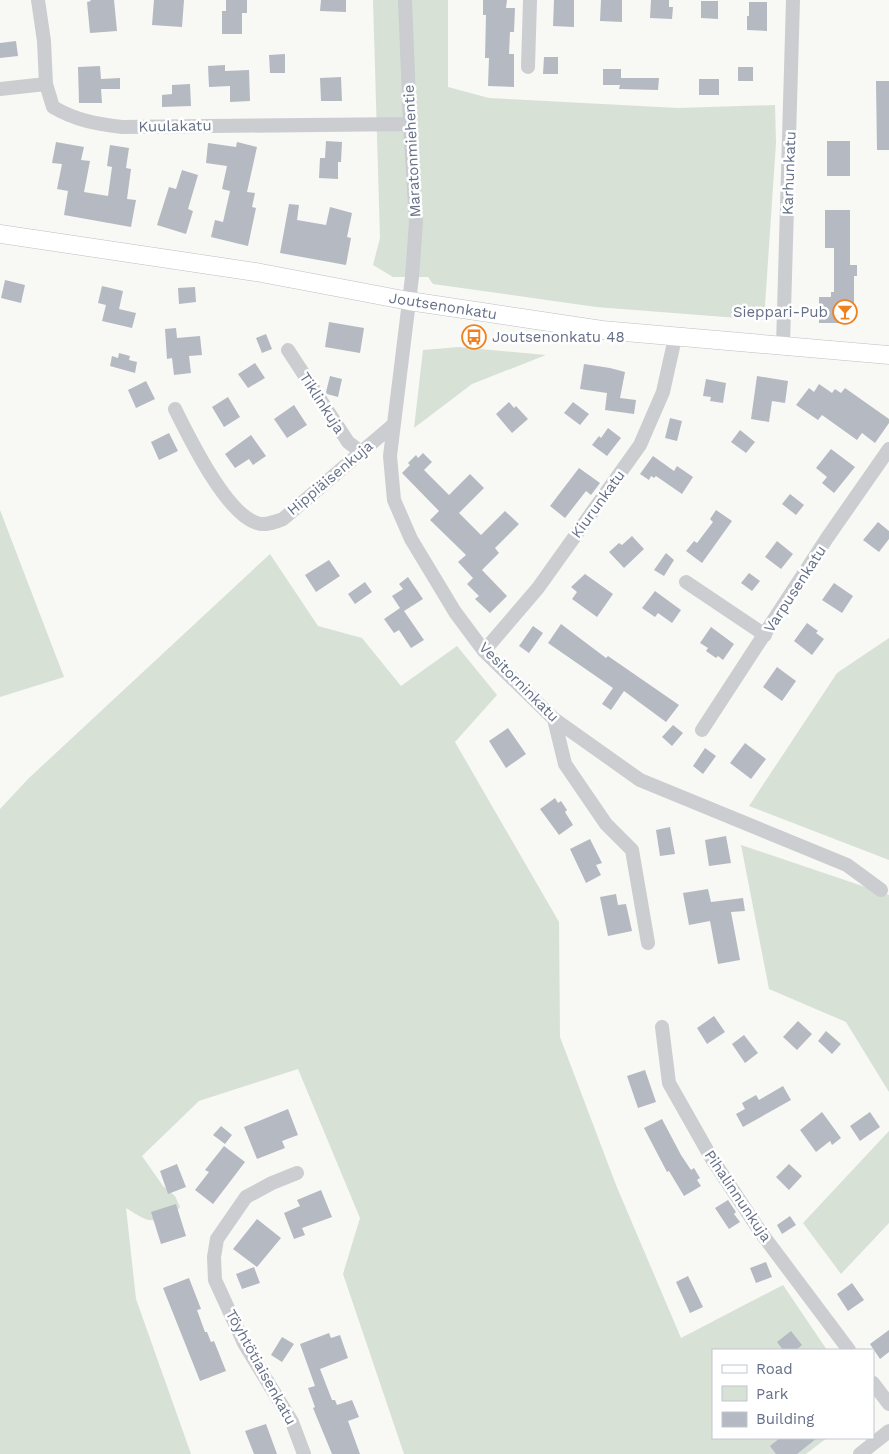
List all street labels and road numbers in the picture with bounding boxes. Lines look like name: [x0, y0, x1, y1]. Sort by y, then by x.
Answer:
street label: Maratonmiehentie: [400, 84, 424, 218]
street label: Kuulakatu: [138, 116, 212, 136]
street label: Karhunkatu: [779, 131, 799, 215]
street label: Joutsenonkatu: [388, 289, 498, 323]
street label: Tiklinkuja: [296, 369, 349, 437]
street label: Hippiäisenkuja: [283, 437, 377, 519]
street label: Kiurunkatu: [567, 466, 629, 542]
street label: Varpusenkatu: [760, 542, 830, 636]
street label: Vesitorninkatu: [475, 638, 563, 726]
street label: Pihalinnunkuja: [701, 1147, 776, 1246]
street label: Töyhtötiaisenkatu: [222, 1306, 300, 1428]

